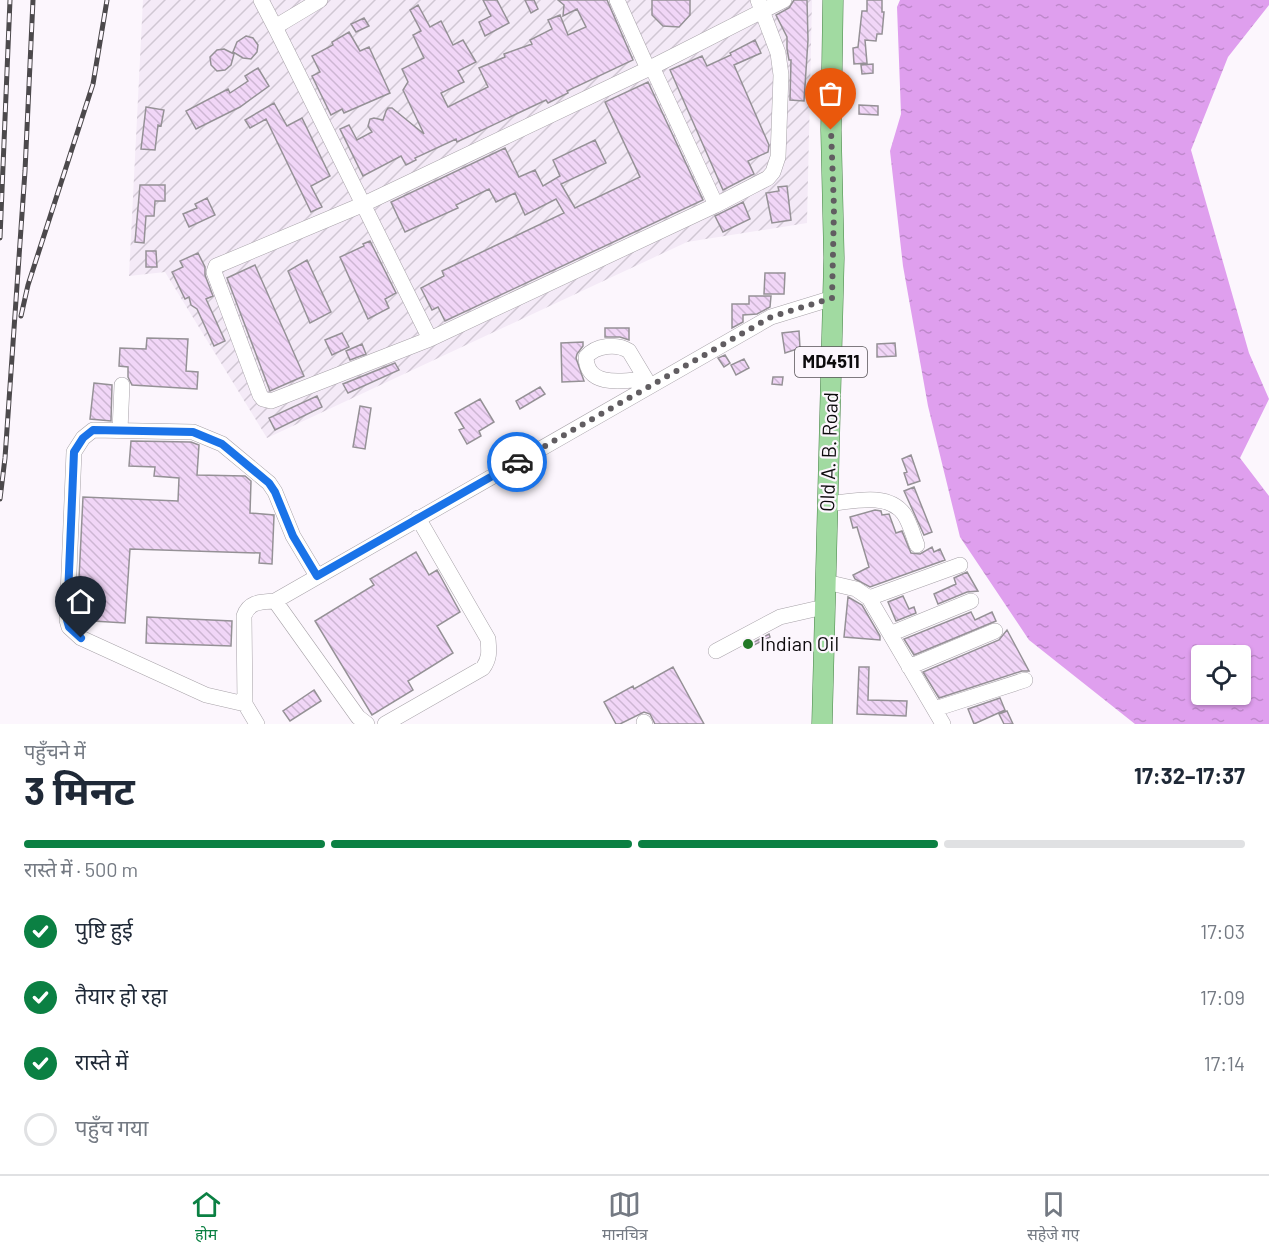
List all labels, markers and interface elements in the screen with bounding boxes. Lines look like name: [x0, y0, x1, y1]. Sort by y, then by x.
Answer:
pin: [805, 68, 856, 130]
icon: bag: [814, 77, 847, 110]
road number: MD4511: [795, 347, 867, 377]
street label: Old A. B. Road: [814, 392, 842, 512]
courier: [487, 432, 547, 492]
icon: car: [501, 446, 534, 479]
pin: [55, 576, 106, 638]
icon: home: [64, 585, 97, 618]
place label: Indian Oil: [760, 631, 839, 655]
marker: Indian Oil: [741, 637, 755, 651]
map controls: [1191, 645, 1251, 705]
button: locate: [1191, 645, 1251, 705]
text: पहुँचने में: [24, 739, 86, 763]
text: 17:32–17:37: [1134, 762, 1245, 788]
text: 3 मिनट: [24, 766, 135, 813]
text: रास्ते में · 500 m: [24, 857, 138, 881]
icon: check: [24, 915, 57, 948]
text: पुष्टि हुई: [75, 916, 133, 942]
text: 17:03: [1200, 919, 1245, 943]
icon: check: [24, 981, 57, 1014]
text: तैयार हो रहा: [75, 982, 168, 1008]
text: 17:09: [1200, 985, 1245, 1009]
icon: check: [24, 1047, 57, 1080]
text: रास्ते में: [75, 1048, 128, 1074]
text: 17:14: [1204, 1051, 1245, 1075]
text: पहुँच गया: [75, 1114, 148, 1140]
tab: होम: [190, 1188, 223, 1247]
tab: मानचित्र: [602, 1188, 648, 1247]
tab: सहेजे गए: [1027, 1188, 1079, 1247]

